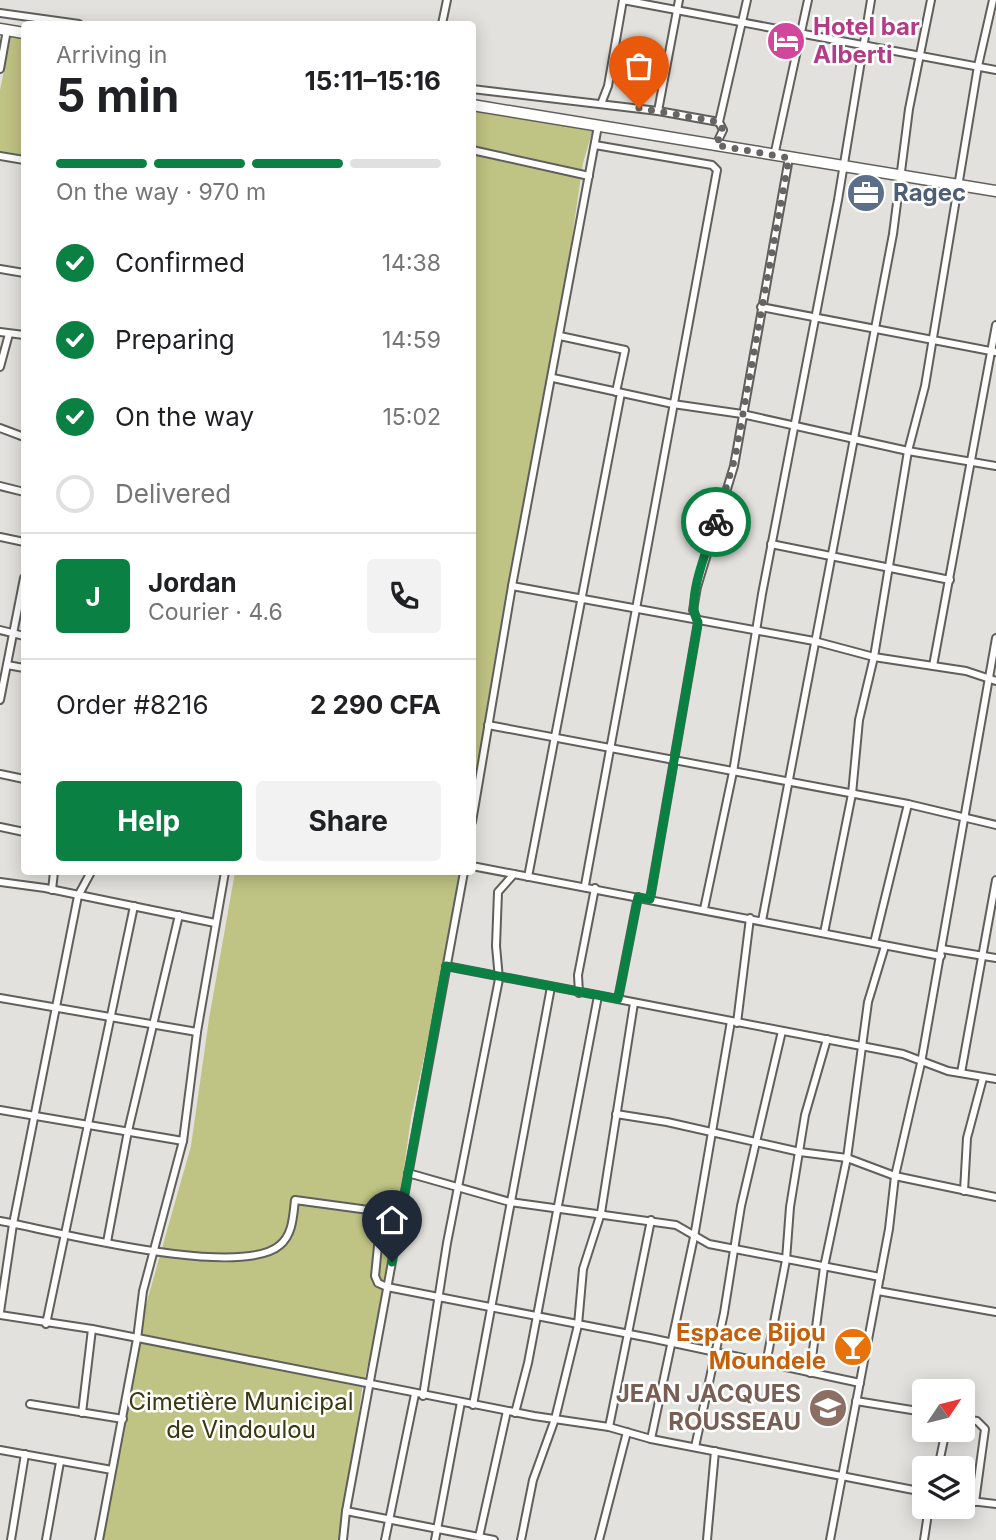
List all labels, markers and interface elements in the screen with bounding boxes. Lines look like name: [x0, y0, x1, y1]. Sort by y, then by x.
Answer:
place label: Hotel bar Alberti: [813, 12, 920, 69]
hotel icon: Hotel bar Alberti: [765, 20, 807, 62]
pin: [609, 36, 669, 108]
text: Arriving in: [56, 41, 167, 69]
icon: bag: [620, 47, 658, 85]
text: 15:11–15:16: [304, 65, 441, 96]
text: 5 min: [56, 67, 179, 123]
office icon: Ragec: [845, 172, 887, 214]
text: On the way · 970 m: [56, 178, 266, 206]
place label: Ragec: [893, 178, 966, 207]
icon: check: [56, 244, 94, 282]
text: Confirmed: [115, 247, 245, 278]
text: 14:38: [382, 249, 441, 277]
icon: check: [56, 321, 94, 359]
text: Preparing: [115, 324, 235, 355]
text: 14:59: [382, 326, 441, 354]
icon: check: [56, 398, 94, 436]
text: On the way: [115, 401, 254, 432]
text: 15:02: [383, 403, 441, 431]
text: Delivered: [115, 478, 231, 509]
courier: [681, 487, 751, 557]
icon: bike: [697, 503, 735, 541]
button: phone: [367, 559, 441, 633]
text: Jordan: [148, 567, 237, 598]
text: J: [85, 581, 101, 612]
text: Courier · 4.6: [148, 598, 283, 626]
text: Order #8216: [56, 689, 209, 720]
text: 2 290 CFA: [310, 689, 441, 720]
button: Help: [56, 781, 242, 861]
button: Share: [256, 781, 441, 861]
pin: [362, 1190, 422, 1262]
icon: home: [373, 1201, 411, 1239]
place label: Espace Bijou Moundele: [676, 1318, 826, 1375]
bar icon: Espace Bijou Moundele: [832, 1326, 874, 1368]
place label: JEAN JACQUES ROUSSEAU: [616, 1379, 801, 1436]
north arrow: [912, 1379, 975, 1442]
map controls: [912, 1379, 975, 1519]
park label: Cimetière Municipal de Vindoulou: [129, 1387, 354, 1444]
school or university icon: JEAN JACQUES ROUSSEAU: [807, 1387, 849, 1429]
button: layers: [912, 1456, 975, 1519]

